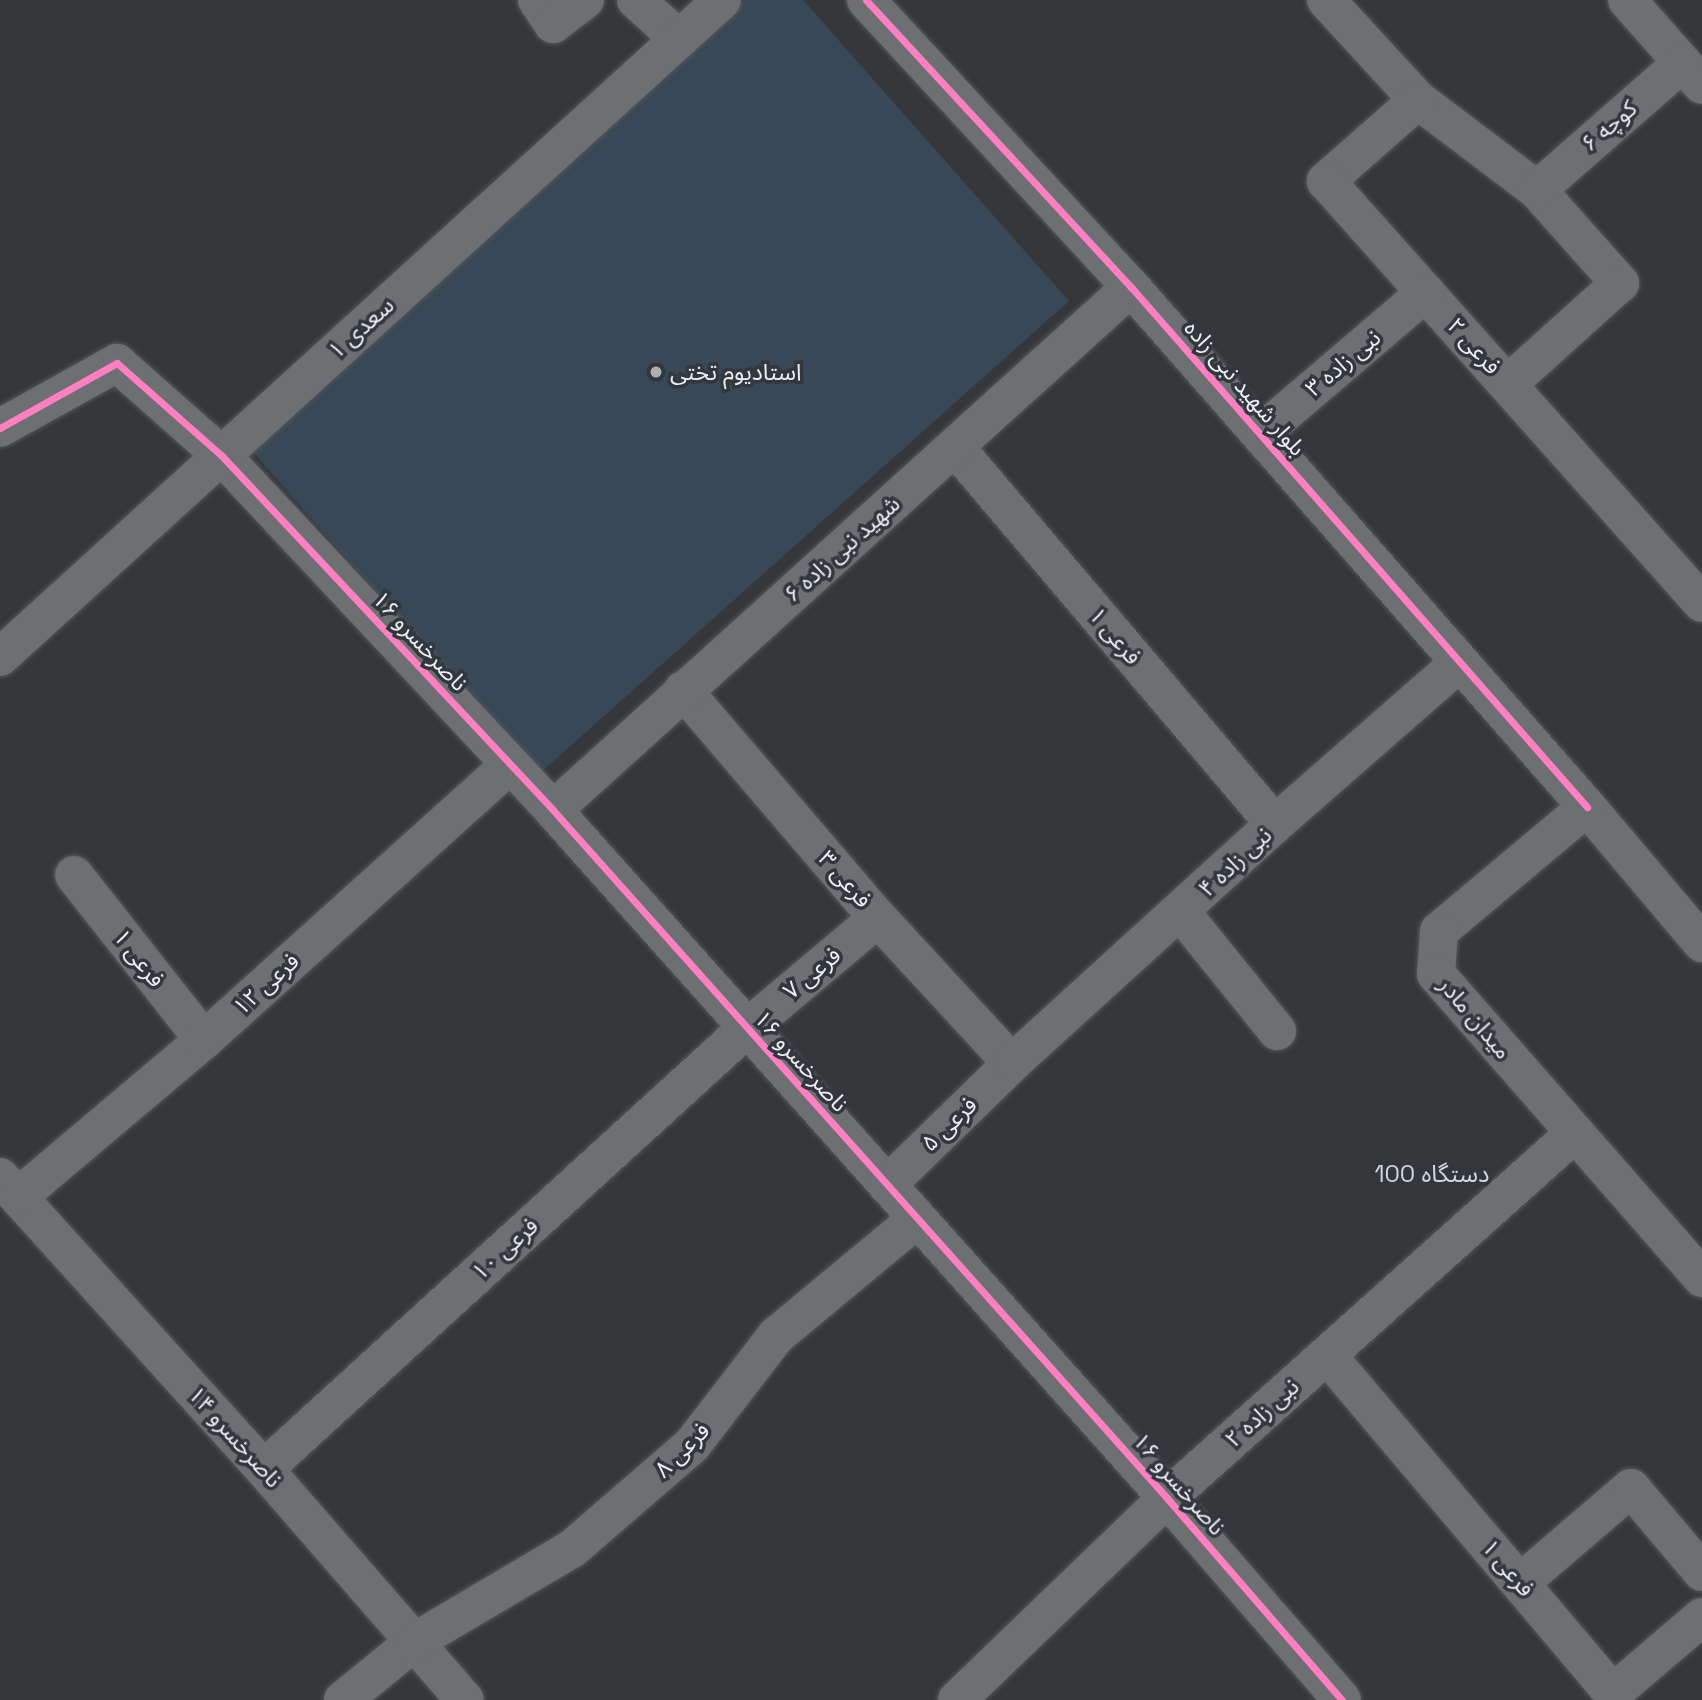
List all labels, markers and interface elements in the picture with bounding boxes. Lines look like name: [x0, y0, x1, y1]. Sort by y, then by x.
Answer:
street label: کوچه ۶: [1576, 95, 1642, 157]
street label: سعدی ۱: [322, 291, 400, 365]
street label: فرعی ۲: [1442, 312, 1506, 380]
street label: بلوار شهید نبی زاده: [1179, 315, 1311, 461]
street label: نبی زاده ۳: [1300, 324, 1386, 402]
place label: استادیوم تختی: [670, 358, 802, 386]
marker: استادیوم تختی: [648, 364, 664, 380]
street label: شهید نبی زاده ۶: [779, 490, 905, 608]
street label: ناصرخسرو ۱۶: [367, 585, 473, 697]
street label: فرعی ۱: [1083, 602, 1147, 670]
street label: نبی زاده ۴: [1193, 821, 1277, 903]
street label: فرعی ۳: [813, 845, 877, 913]
street label: فرعی ۱: [108, 923, 170, 993]
street label: فرعی ۷: [778, 941, 846, 1005]
street label: فرعی ۱۲: [227, 947, 305, 1021]
street label: میدان مادر: [1433, 972, 1517, 1064]
street label: ناصرخسرو ۱۶: [748, 1005, 854, 1117]
street label: فرعی ۵: [916, 1091, 982, 1157]
district label: 100 دستگاه: [1374, 1160, 1490, 1188]
street label: فرعی ۱۰: [466, 1212, 544, 1286]
street label: نبی زاده ۲: [1219, 1373, 1305, 1453]
street label: ناصرخسرو ۱۴: [182, 1381, 288, 1493]
street label: فرعی ۸: [649, 1417, 715, 1483]
street label: ناصرخسرو ۱۶: [1127, 1427, 1231, 1541]
street label: فرعی ۱: [1476, 1534, 1540, 1602]

